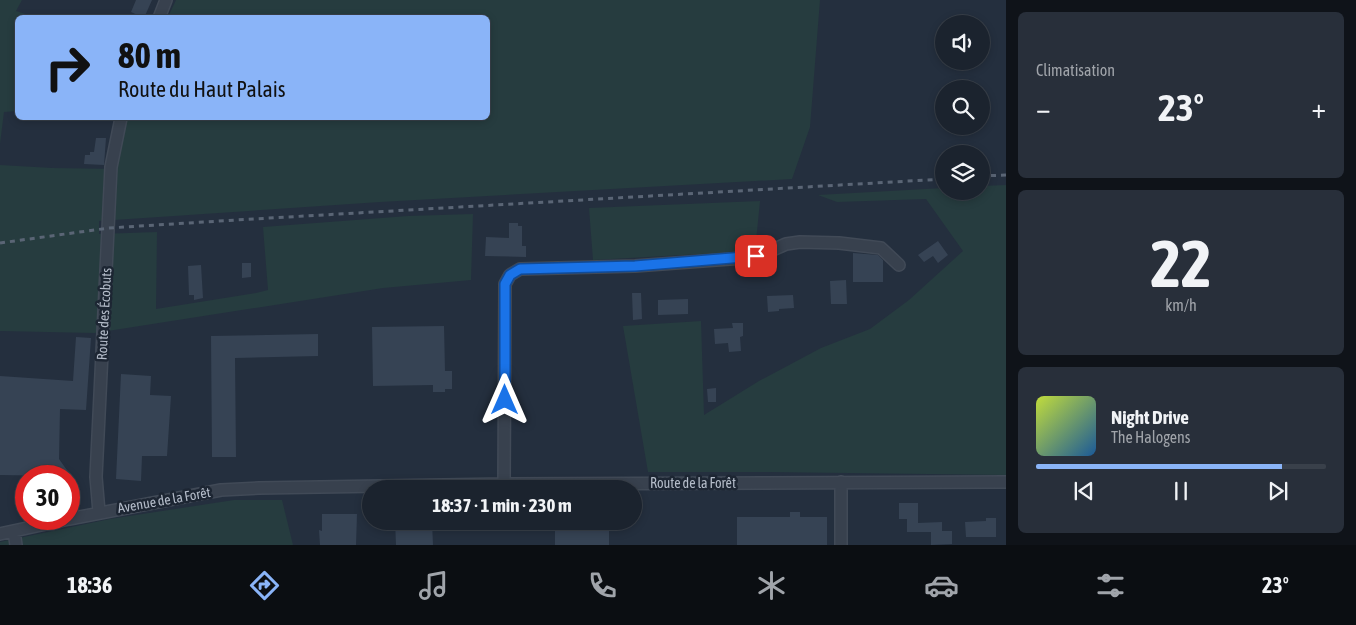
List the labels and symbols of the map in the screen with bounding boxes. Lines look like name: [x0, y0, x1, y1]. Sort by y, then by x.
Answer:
pin: [735, 235, 777, 277]
street label: Route des Écobuts: [94, 267, 114, 361]
position arrow: [478, 373, 530, 425]
speed limit sign: 30: [15, 465, 80, 530]
street label: Route de la Forêt: [650, 475, 736, 491]
street label: Avenue de la Forêt: [116, 484, 212, 516]

